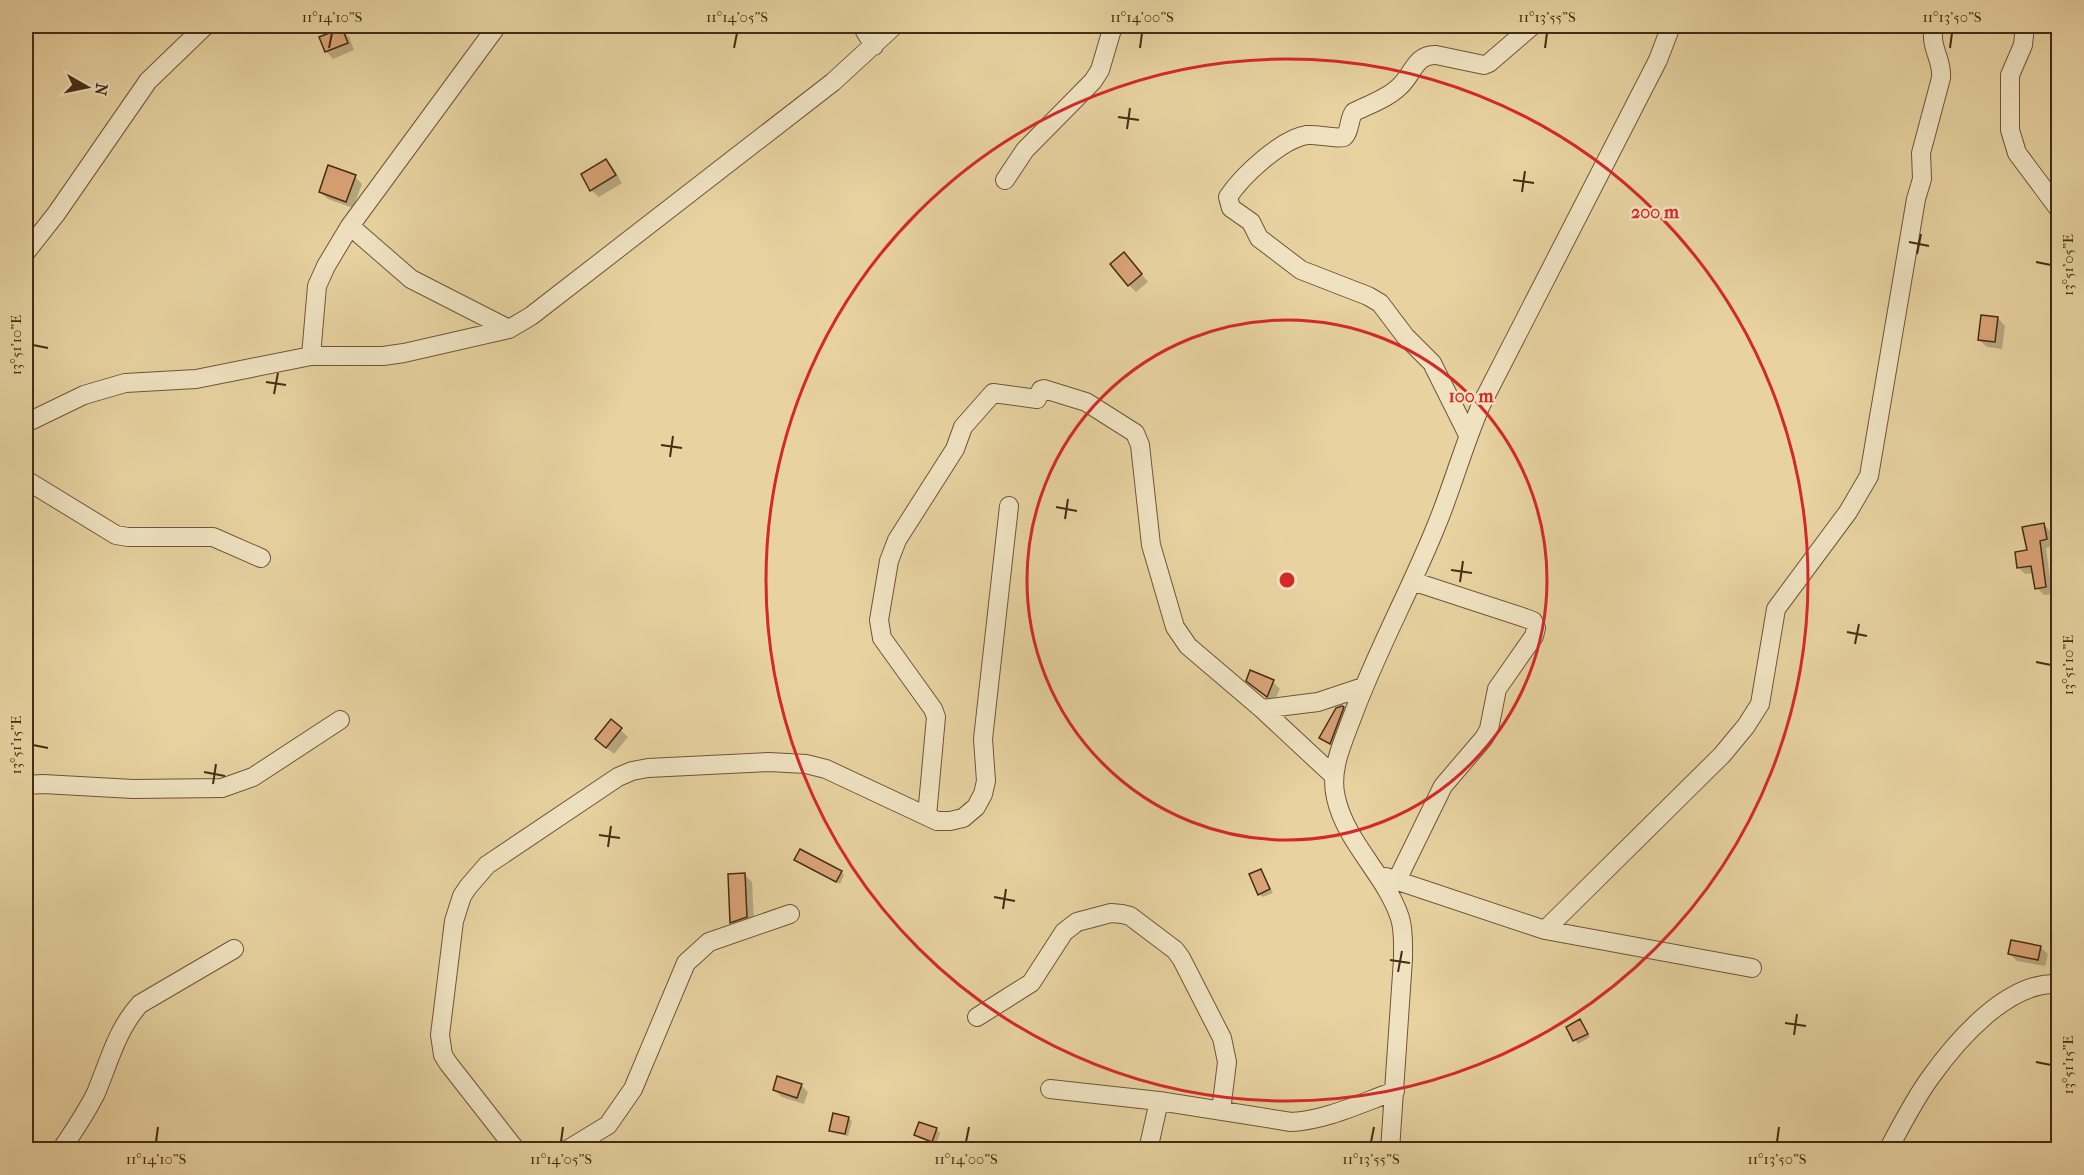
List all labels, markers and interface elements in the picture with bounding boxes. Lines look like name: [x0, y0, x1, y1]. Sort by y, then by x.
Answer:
text: 11°14'10"S: [302, 8, 363, 26]
text: 11°14'05"S: [706, 8, 768, 26]
text: 11°14'00"S: [1110, 8, 1174, 26]
text: 11°13'55"S: [1518, 8, 1576, 26]
text: 11°13'50"S: [1922, 8, 1982, 26]
north arrow: [57, 57, 117, 117]
text: N: [91, 82, 112, 98]
text: 200 m: [1631, 202, 1680, 223]
text: 13°51'05"E: [2059, 234, 2077, 296]
text: 13°51'10"E: [7, 315, 25, 375]
text: 100 m: [1448, 386, 1495, 407]
centre of rings: [1277, 570, 1297, 590]
text: 13°51'10"E: [2059, 635, 2077, 695]
text: 13°51'15"E: [7, 716, 25, 774]
text: 13°51'15"E: [2059, 1036, 2077, 1094]
text: 11°14'10"S: [126, 1150, 187, 1168]
text: 11°14'05"S: [530, 1150, 592, 1168]
text: 11°14'00"S: [934, 1150, 998, 1168]
text: 11°13'55"S: [1342, 1150, 1400, 1168]
text: 11°13'50"S: [1747, 1150, 1807, 1168]

